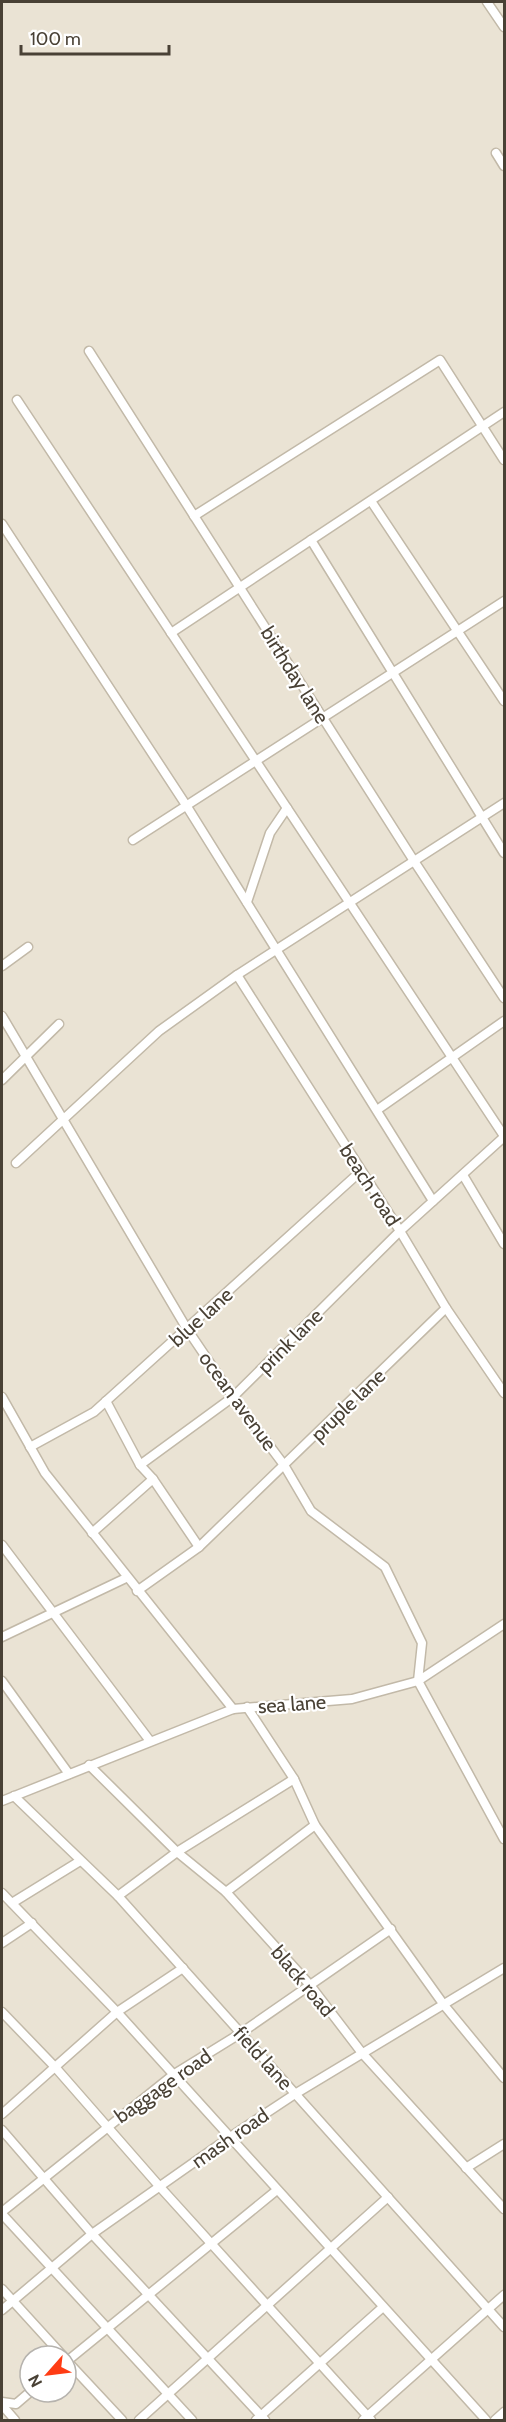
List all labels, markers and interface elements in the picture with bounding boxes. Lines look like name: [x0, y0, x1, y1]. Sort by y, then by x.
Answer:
scale bar: [21, 18, 170, 56]
text: 100 m: [30, 28, 81, 50]
street label: birthday lane: [256, 622, 334, 728]
street label: beach road: [335, 1139, 405, 1231]
street label: blue lane: [164, 1282, 238, 1352]
street label: prink lane: [252, 1303, 328, 1379]
street label: ocean avenue: [194, 1347, 282, 1455]
street label: pruple lane: [306, 1364, 390, 1446]
street label: sea lane: [257, 1690, 327, 1718]
street label: black road: [266, 1940, 340, 2022]
street label: field lane: [228, 2021, 298, 2095]
street label: baggage road: [110, 2044, 216, 2128]
street label: mash road: [187, 2103, 273, 2173]
north arrow: [18, 2344, 78, 2404]
text: N: [24, 2371, 46, 2390]

